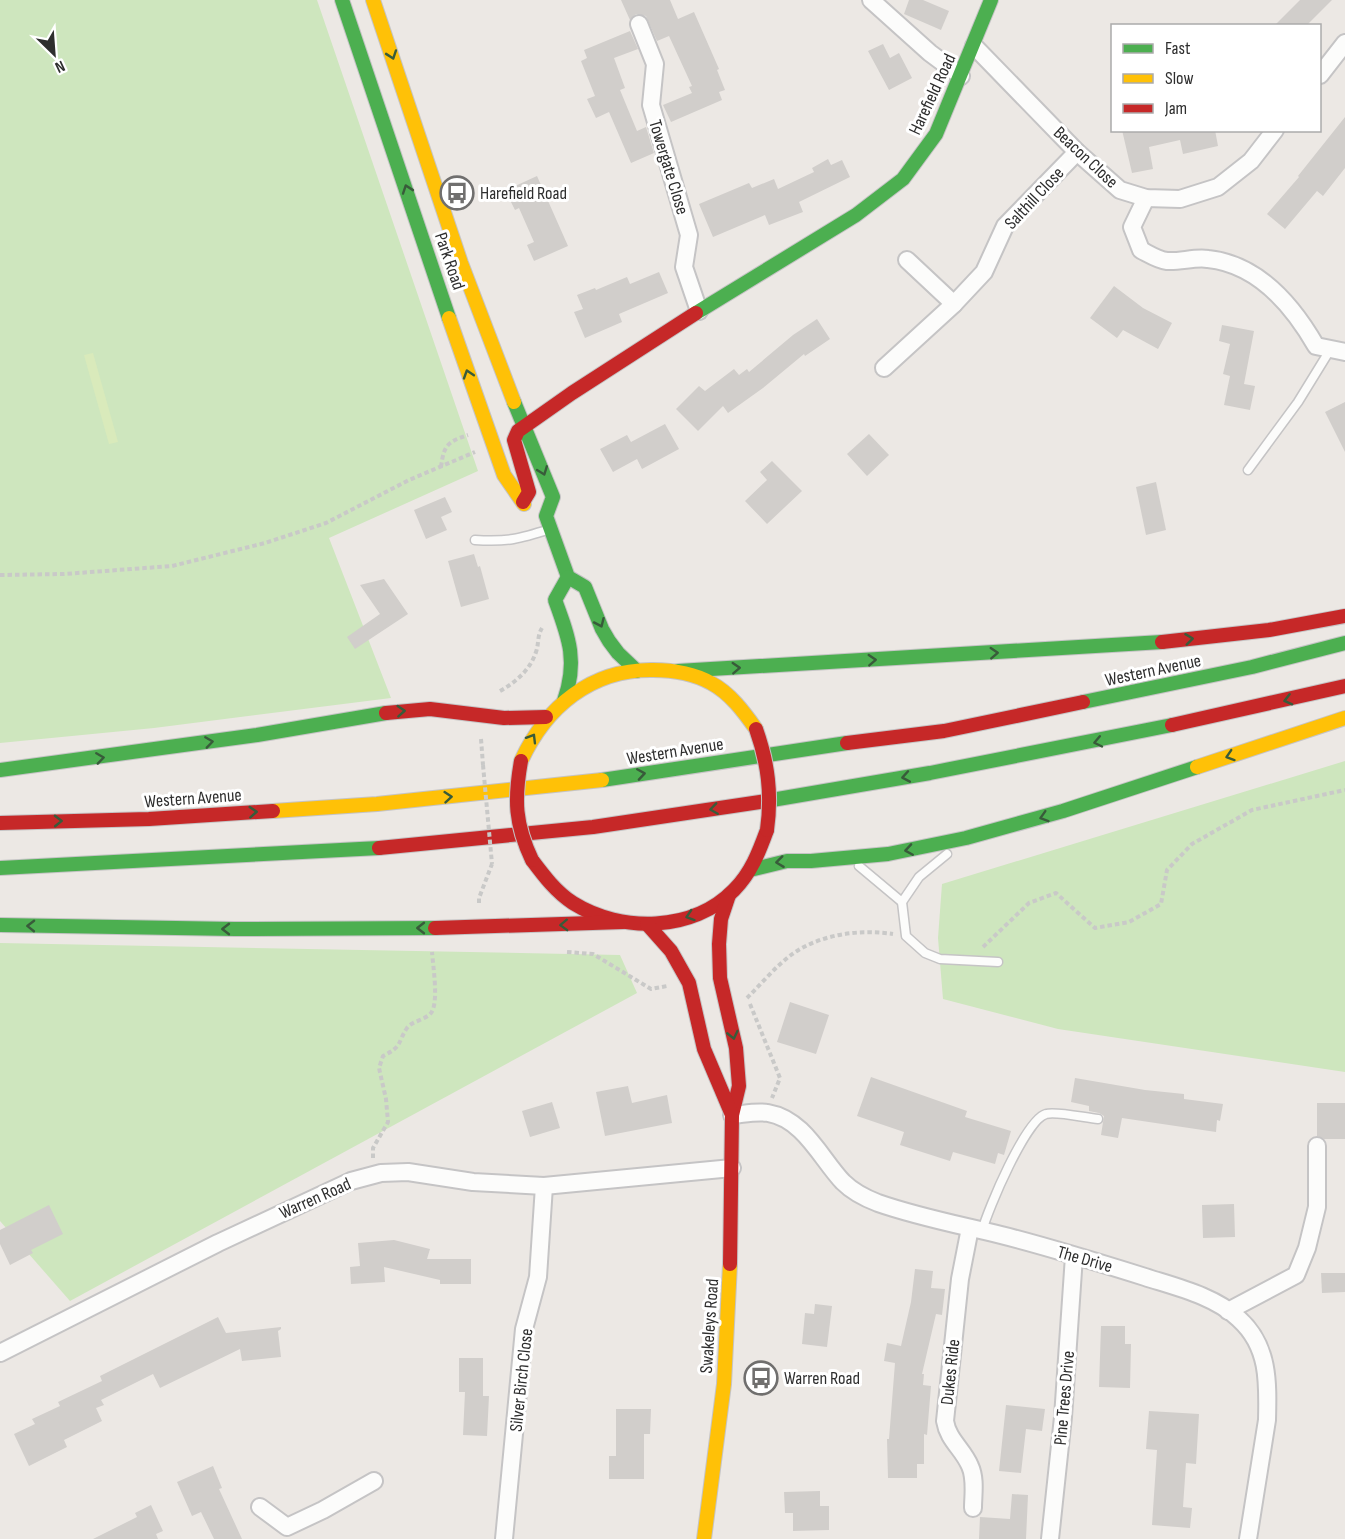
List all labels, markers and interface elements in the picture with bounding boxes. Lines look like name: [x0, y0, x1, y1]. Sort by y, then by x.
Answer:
north arrow: [24, 24, 84, 84]
legend: [1111, 24, 1321, 132]
text: Fast: [1165, 38, 1191, 59]
one-way arrow: [384, 50, 397, 60]
street label: Harefield Road: [905, 50, 960, 138]
text: N: [52, 56, 68, 77]
text: Slow: [1165, 68, 1194, 89]
text: Jam: [1164, 98, 1187, 119]
street label: Towergate Close: [644, 117, 693, 217]
street label: Beacon Close: [1049, 122, 1122, 193]
street label: Salthill Close: [1000, 163, 1068, 234]
bus stop icon: Harefield Road: [439, 175, 475, 211]
place label: Harefield Road: [480, 183, 567, 204]
one-way arrow: [401, 184, 414, 195]
street label: Park Road: [430, 230, 469, 293]
one-way arrow: [463, 369, 475, 380]
one-way arrow: [536, 464, 548, 475]
one-way arrow: [592, 617, 604, 628]
one-way arrow: [1184, 634, 1193, 646]
one-way arrow: [990, 647, 999, 660]
street label: Western Avenue: [1103, 650, 1203, 691]
one-way arrow: [867, 654, 876, 667]
one-way arrow: [732, 662, 741, 675]
one-way arrow: [1283, 692, 1293, 705]
one-way arrow: [397, 705, 406, 718]
one-way arrow: [525, 734, 537, 744]
street label: Western Avenue: [625, 734, 725, 769]
one-way arrow: [1093, 735, 1103, 748]
one-way arrow: [204, 737, 214, 749]
one-way arrow: [1225, 749, 1236, 761]
one-way arrow: [95, 752, 104, 764]
one-way arrow: [637, 769, 646, 781]
one-way arrow: [901, 770, 911, 783]
street label: Western Avenue: [144, 785, 242, 812]
one-way arrow: [443, 791, 452, 804]
one-way arrow: [709, 803, 718, 815]
one-way arrow: [249, 806, 258, 819]
one-way arrow: [1039, 809, 1050, 822]
one-way arrow: [54, 815, 63, 828]
one-way arrow: [904, 844, 913, 856]
one-way arrow: [775, 856, 784, 868]
one-way arrow: [685, 909, 696, 921]
one-way arrow: [560, 919, 569, 931]
one-way arrow: [27, 920, 36, 932]
one-way arrow: [417, 922, 426, 934]
one-way arrow: [222, 923, 231, 935]
one-way arrow: [726, 1030, 739, 1040]
street label: Warren Road: [276, 1173, 354, 1224]
street label: The Drive: [1055, 1242, 1115, 1277]
street label: Swakeleys Road: [696, 1278, 723, 1374]
street label: Silver Birch Close: [506, 1327, 537, 1433]
street label: Dukes Ride: [937, 1338, 964, 1406]
street label: Pine Trees Drive: [1050, 1350, 1079, 1446]
bus stop icon: Warren Road: [743, 1360, 779, 1396]
place label: Warren Road: [784, 1368, 860, 1389]

